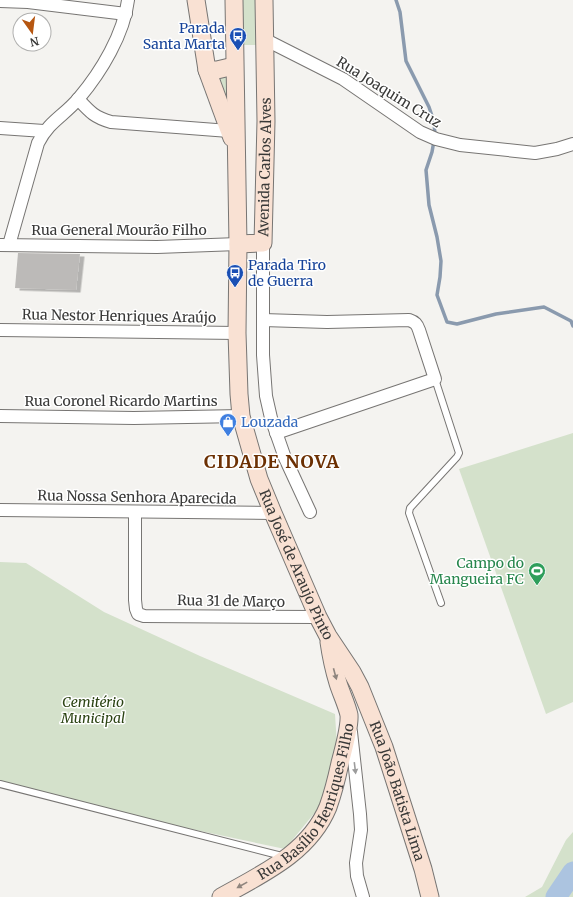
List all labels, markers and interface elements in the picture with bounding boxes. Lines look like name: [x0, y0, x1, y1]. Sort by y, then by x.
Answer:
north arrow: [12, 12, 52, 52]
place label: Parada Santa Marta: [143, 19, 225, 53]
bus stop icon: Parada Santa Marta: [228, 26, 248, 51]
text: N: [28, 34, 40, 50]
street label: Rua Joaquim Cruz: [333, 53, 445, 132]
street label: Avenida Carlos Alves: [254, 97, 275, 238]
street label: Rua General Mourão Filho: [31, 221, 207, 239]
place label: Parada Tiro de Guerra: [248, 256, 326, 290]
bus stop icon: Parada Tiro de Guerra: [225, 263, 245, 288]
street label: Rua Nestor Henriques Araújo: [22, 305, 216, 327]
street label: Rua Coronel Ricardo Martins: [24, 392, 218, 410]
shop icon: Louzada: [218, 412, 238, 437]
place label: Louzada: [241, 413, 299, 431]
district label: CIDADE NOVA: [204, 450, 340, 473]
street label: Rua Nossa Senhora Aparecida: [37, 486, 237, 508]
street label: Rua José de Araujo Pinto: [255, 487, 337, 643]
place label: Campo do Mangueira FC: [430, 554, 524, 588]
sports icon: Campo do Mangueira FC: [527, 561, 547, 586]
street label: Rua 31 de Março: [177, 591, 285, 611]
one-way arrow: [333, 668, 339, 680]
park label: Cemitério Municipal: [60, 693, 125, 727]
street label: Rua João Batista Lima: [365, 718, 429, 864]
street label: Rua Basílio Henriques Filho: [254, 722, 358, 884]
one-way arrow: [352, 762, 358, 774]
one-way arrow: [236, 882, 248, 888]

